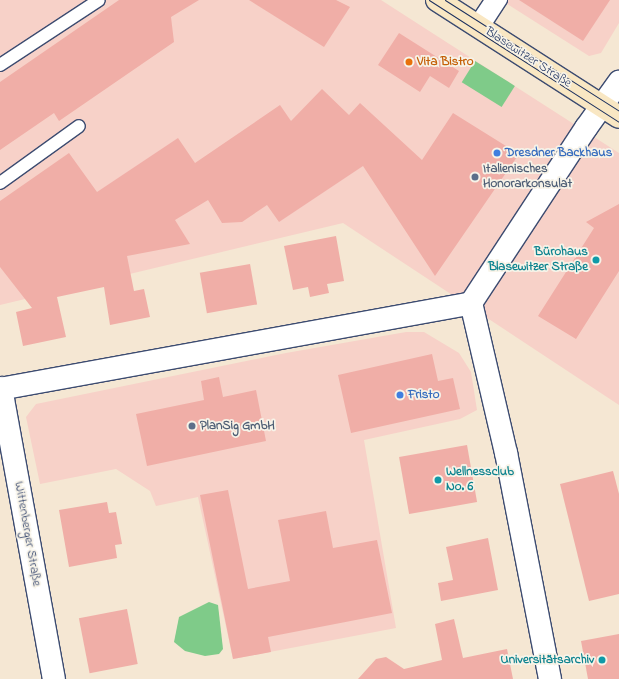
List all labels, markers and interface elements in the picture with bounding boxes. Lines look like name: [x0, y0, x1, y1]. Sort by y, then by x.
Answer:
street label: Blasewitzer Straße: [482, 24, 574, 92]
place label: Vita Bistro: [417, 54, 474, 70]
marker: Vita Bistro: [404, 57, 414, 67]
place label: Dresdner Backhaus: [505, 145, 612, 161]
marker: Dresdner Backhaus: [492, 148, 502, 158]
place label: Italienisches Honorarkonsulat: [483, 162, 572, 193]
marker: Italienisches Honorarkonsulat: [470, 172, 480, 182]
place label: Bürohaus Blasewitzer Straße: [488, 245, 588, 276]
marker: Bürohaus Blasewitzer Straße: [591, 255, 601, 265]
place label: Fristo: [408, 387, 439, 403]
marker: Fristo: [395, 390, 405, 400]
place label: PlanSig GmbH: [200, 418, 275, 434]
marker: PlanSig GmbH: [187, 421, 197, 431]
place label: Wellnessclub No. 6: [446, 465, 514, 496]
marker: Wellnessclub No. 6: [433, 475, 443, 485]
street label: Wittenberger Straße: [10, 480, 44, 588]
place label: Universitätsarchiv: [501, 652, 594, 668]
marker: Universitätsarchiv: [597, 655, 607, 665]

